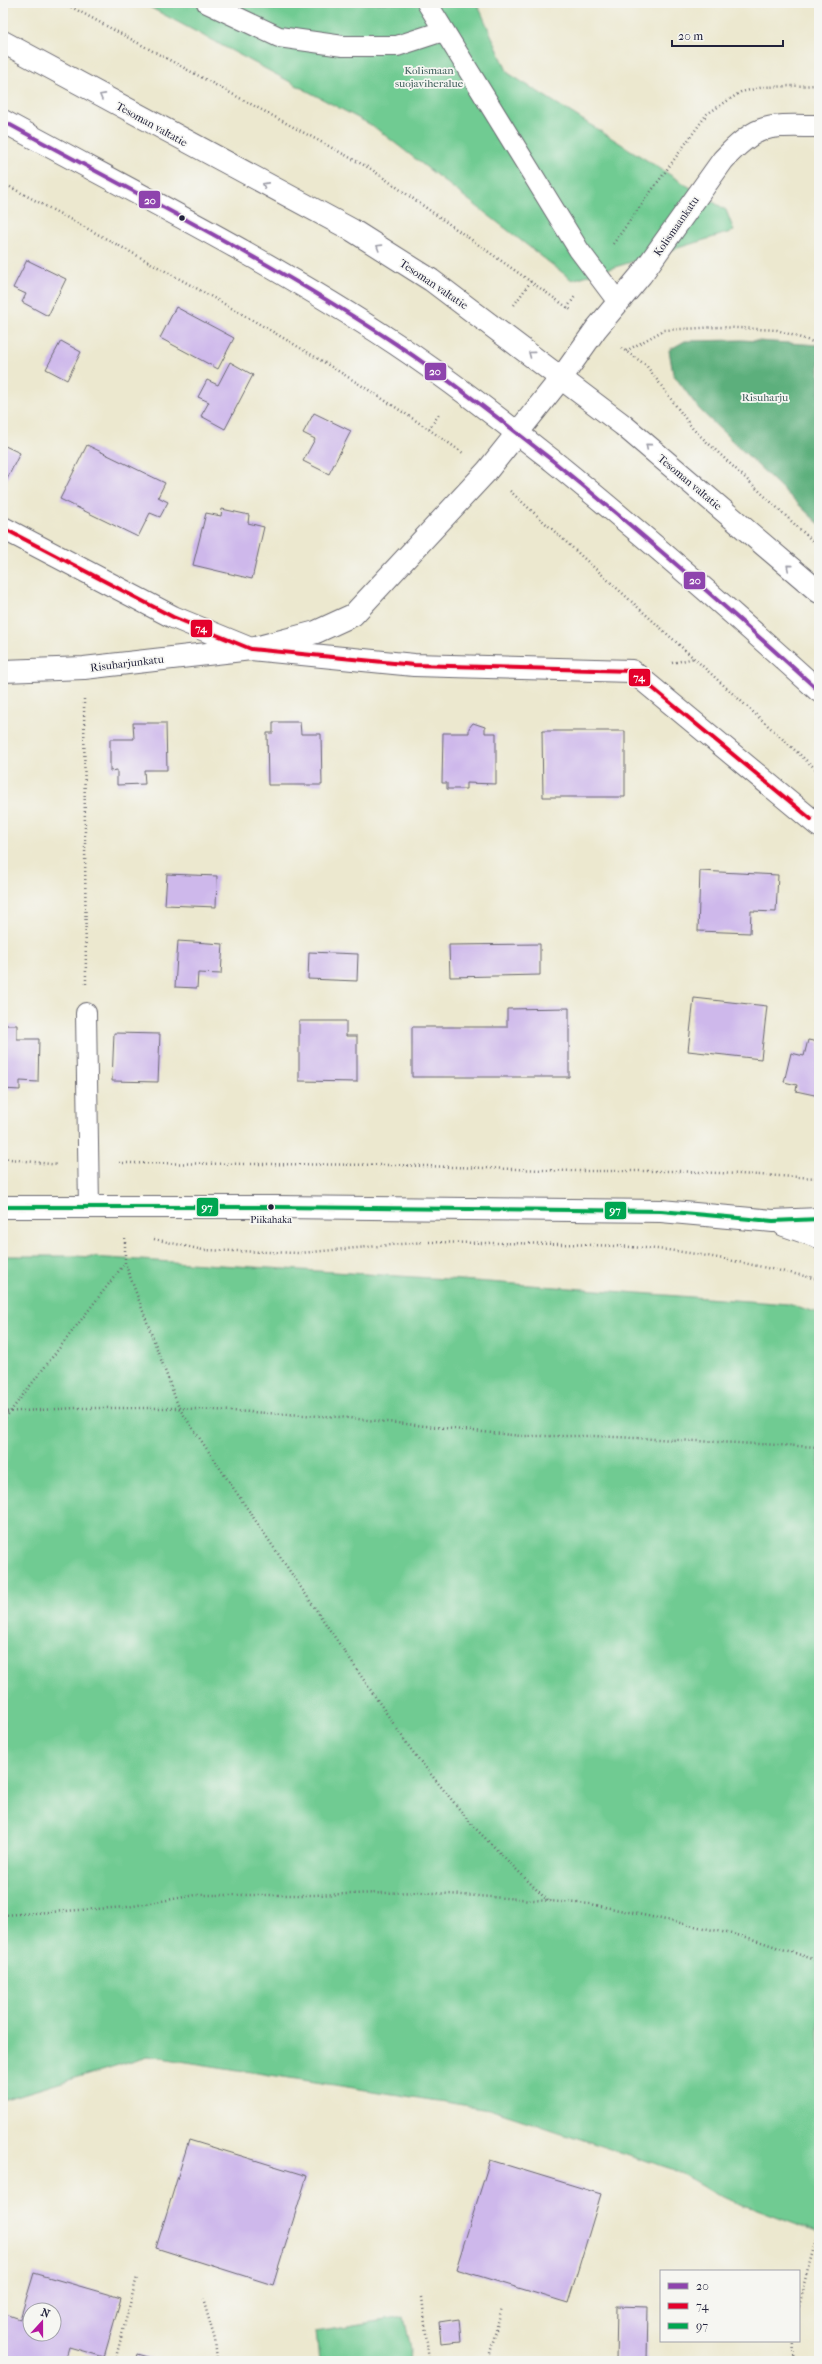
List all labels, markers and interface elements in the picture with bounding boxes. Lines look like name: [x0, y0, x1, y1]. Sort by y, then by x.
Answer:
scale bar: [672, 22, 783, 48]
text: 20 m: [678, 29, 703, 43]
park label: Kolismaan suojaviheralue: [395, 64, 464, 90]
one-way arrow: [99, 93, 106, 101]
street label: Tesoman valtatie: [114, 99, 190, 150]
one-way arrow: [262, 182, 269, 189]
line badge: 20: [138, 190, 161, 209]
street label: Kolismaankatu: [651, 193, 702, 259]
text: 20: [144, 194, 156, 207]
unlabelled marker: [177, 213, 187, 223]
one-way arrow: [376, 245, 383, 252]
street label: Tesoman valtatie: [397, 257, 471, 312]
one-way arrow: [529, 352, 536, 359]
line badge: 20: [424, 362, 447, 381]
text: 20: [429, 365, 441, 378]
park label: Risuharju: [742, 391, 789, 404]
one-way arrow: [645, 444, 653, 451]
street label: Tesoman valtatie: [655, 452, 725, 513]
one-way arrow: [787, 564, 794, 571]
line badge: 20: [683, 571, 706, 590]
text: 20: [689, 574, 701, 587]
line badge: 74: [190, 619, 213, 638]
text: 74: [194, 622, 207, 635]
street label: Risuharjunkatu: [90, 652, 165, 674]
line badge: 74: [628, 668, 651, 687]
text: 74: [632, 671, 645, 684]
line badge: 97: [196, 1197, 219, 1217]
text: 97: [200, 1201, 213, 1214]
line badge: 97: [604, 1201, 627, 1220]
marker: Piikahaka: [266, 1202, 276, 1212]
text: 97: [608, 1204, 621, 1217]
place label: Piikahaka: [250, 1214, 292, 1226]
legend: [660, 2270, 800, 2342]
text: 20: [696, 2279, 709, 2293]
text: 74: [696, 2299, 709, 2313]
north arrow: [22, 2302, 62, 2342]
text: N: [39, 2306, 52, 2321]
text: 97: [696, 2319, 708, 2333]

